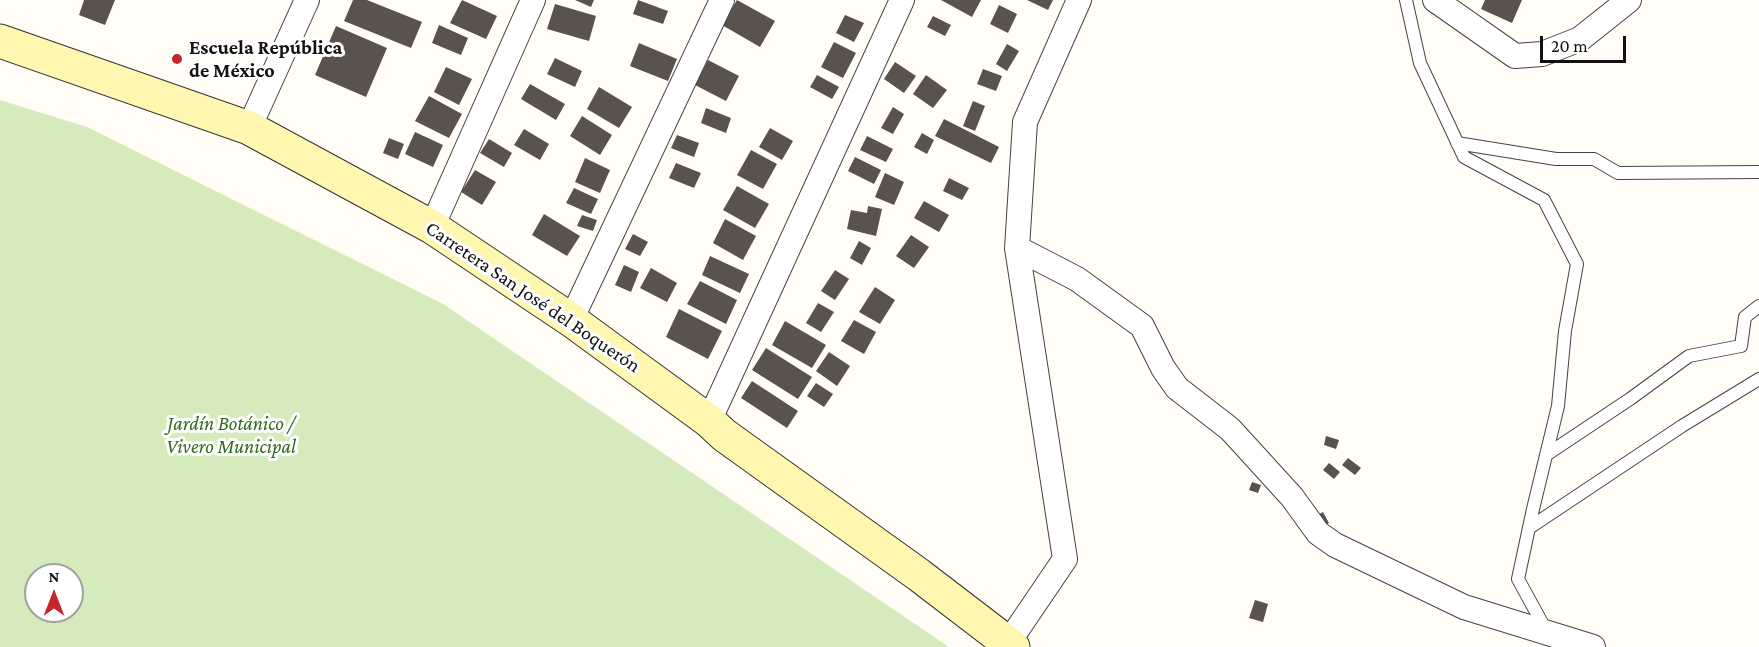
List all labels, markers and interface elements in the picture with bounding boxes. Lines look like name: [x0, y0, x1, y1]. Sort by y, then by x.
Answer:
scale bar: [1543, 24, 1628, 62]
place label: Escuela República de México: [189, 36, 342, 83]
text: 20 m: [1551, 36, 1588, 56]
marker: Escuela República de México: [170, 52, 184, 66]
street label: Carretera San José del Boquerón: [421, 216, 645, 378]
park label: Jardín Botánico / Vivero Municipal: [166, 412, 296, 459]
north arrow: [24, 563, 84, 623]
text: N: [49, 568, 59, 585]

